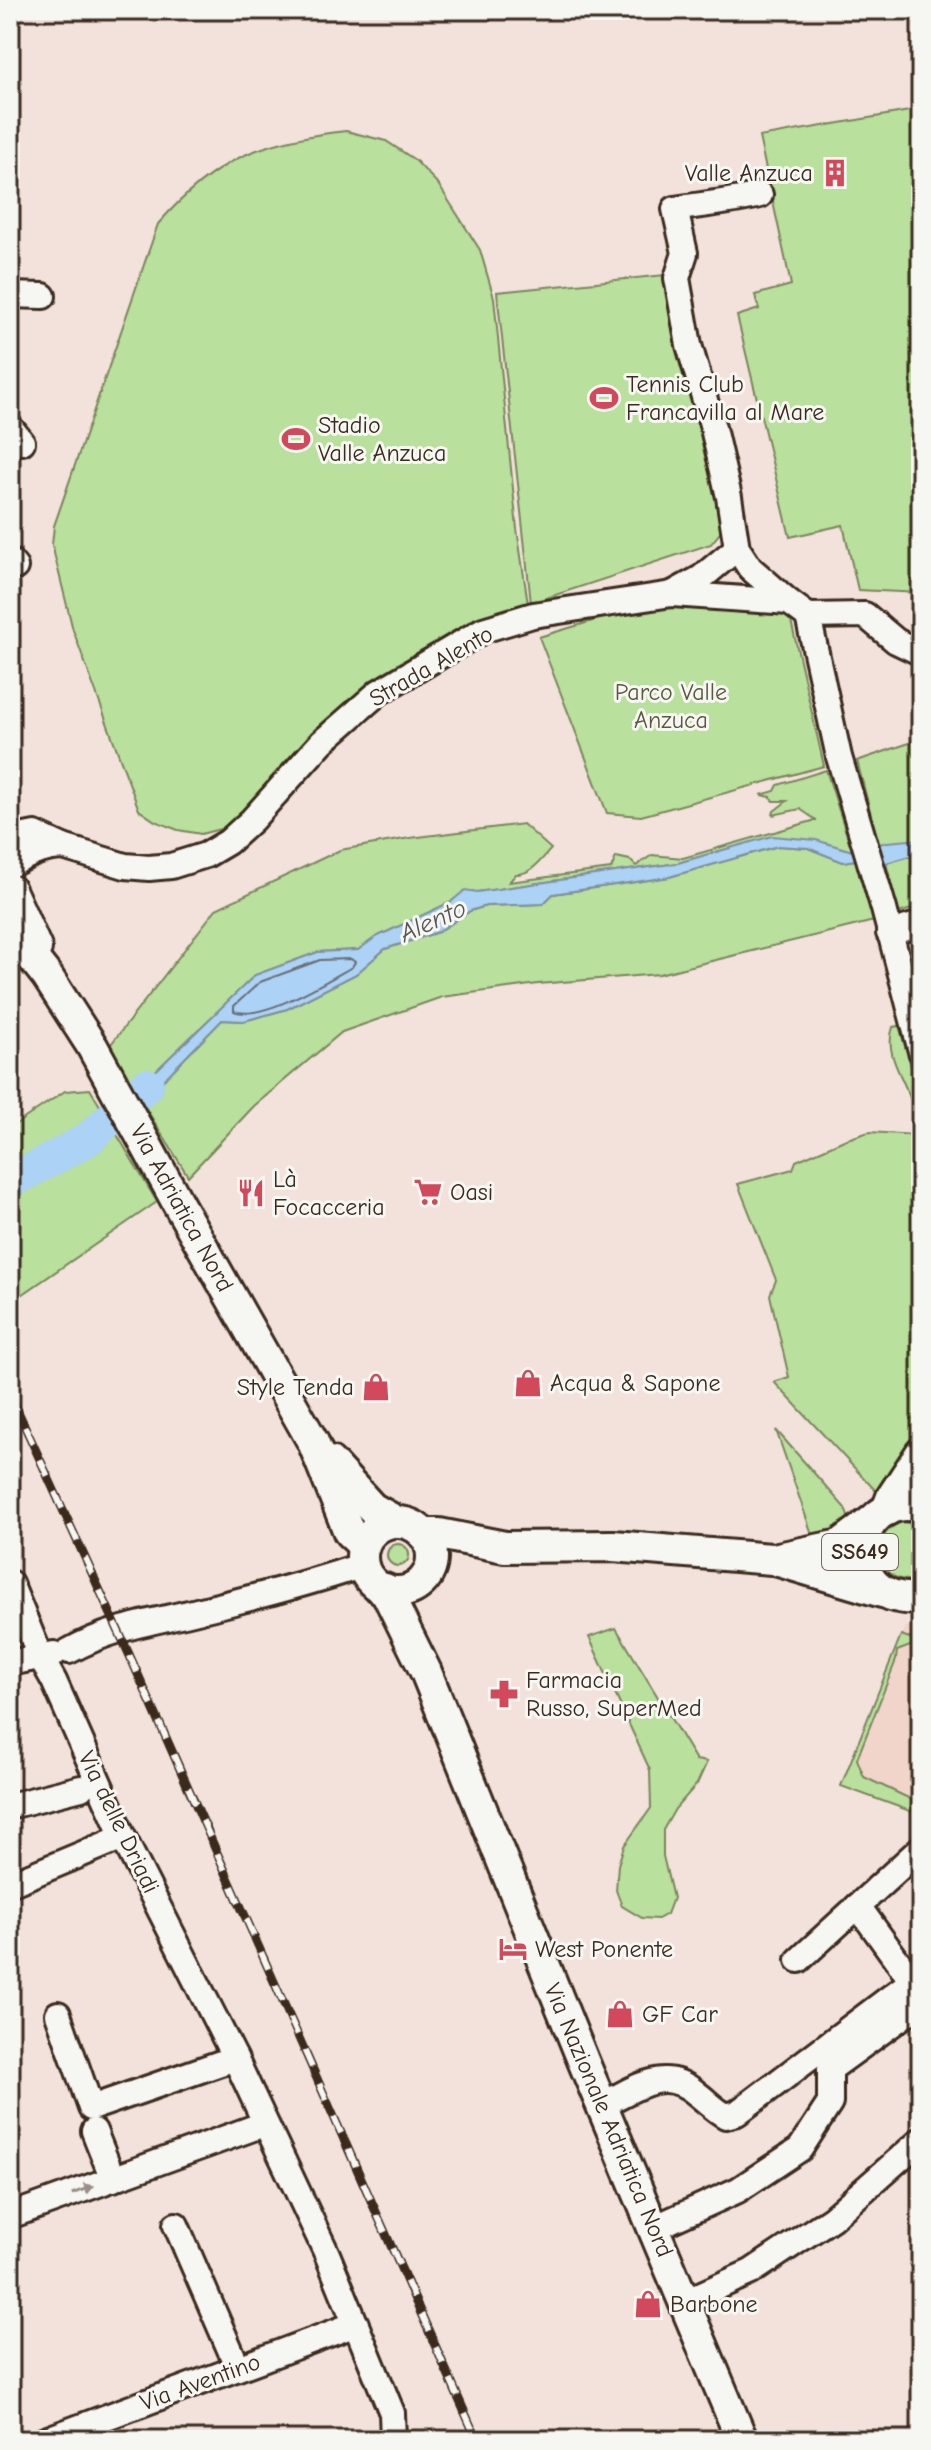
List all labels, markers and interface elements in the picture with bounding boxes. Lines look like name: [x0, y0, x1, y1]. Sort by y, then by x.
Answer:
building icon: Valle Anzuca: [820, 158, 850, 188]
place label: Valle Anzuca: [685, 159, 813, 187]
place label: Tennis Club Francavilla al Mare: [626, 370, 824, 426]
sports icon: Tennis Club Francavilla al Mare: [589, 383, 619, 413]
place label: Stadio Valle Anzuca: [318, 411, 446, 467]
sports icon: Stadio Valle Anzuca: [281, 424, 311, 454]
street label: Strada Alento: [364, 619, 498, 713]
park label: Parco Valle Anzuca: [615, 678, 727, 734]
water label: Alento: [394, 893, 471, 949]
street label: Via Adriatica Nord: [124, 1119, 240, 1297]
place label: Là Focacceria: [273, 1165, 385, 1221]
supermarket icon: Oasi: [413, 1177, 443, 1207]
restaurant icon: Là Focacceria: [236, 1178, 266, 1208]
place label: Oasi: [450, 1178, 493, 1206]
shop icon: Acqua & Sapone: [513, 1368, 543, 1398]
place label: Acqua & Sapone: [550, 1369, 720, 1397]
shop icon: Style Tenda: [361, 1372, 391, 1402]
place label: Style Tenda: [237, 1373, 354, 1401]
road number: SS649: [822, 1534, 898, 1570]
place label: Farmacia Russo, SuperMed: [526, 1666, 702, 1722]
pharmacy icon: Farmacia Russo, SuperMed: [489, 1679, 519, 1709]
street label: Via delle Driadi: [73, 1746, 165, 1898]
hotel icon: West Ponente: [498, 1934, 528, 1964]
place label: West Ponente: [535, 1935, 673, 1963]
street label: Via Nazionale Adriatica Nord: [539, 1979, 679, 2261]
shop icon: GF Car: [605, 1999, 635, 2029]
place label: GF Car: [642, 2000, 718, 2028]
one-way arrow: [72, 2183, 96, 2195]
shop icon: Barbone: [633, 2289, 663, 2319]
place label: Barbone: [670, 2290, 758, 2318]
street label: Via Aventino: [136, 2347, 264, 2417]

